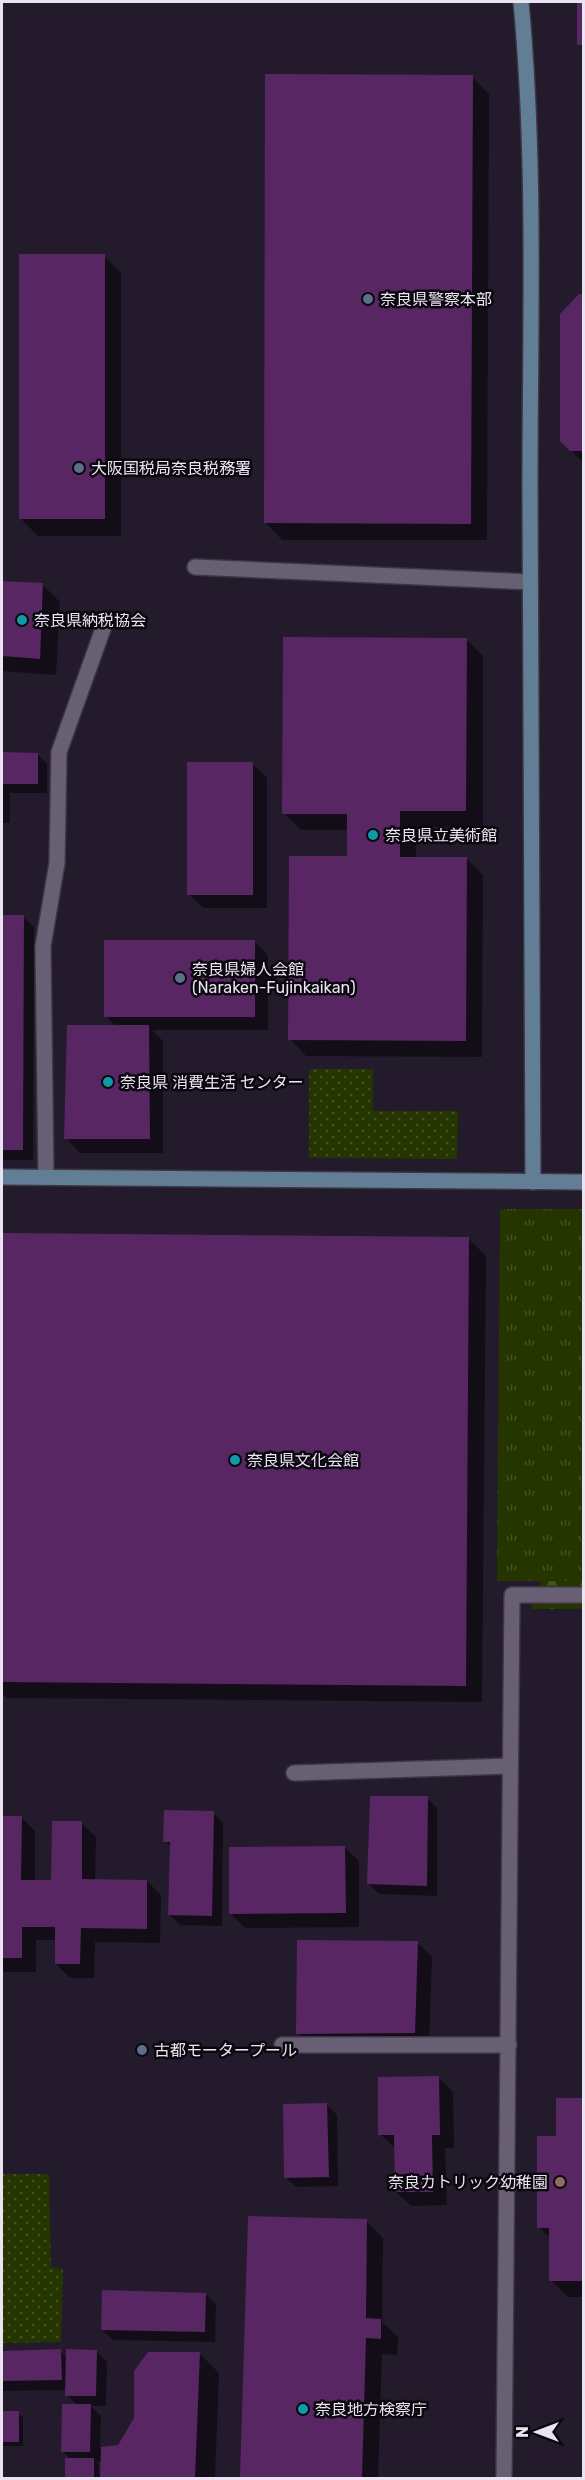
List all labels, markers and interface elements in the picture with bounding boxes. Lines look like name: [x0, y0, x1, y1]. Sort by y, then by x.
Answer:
place label: 奈良県警察本部: [380, 290, 492, 309]
marker: 奈良県警察本部: [361, 292, 375, 306]
place label: 大阪国税局奈良税務署: [91, 459, 251, 478]
marker: 大阪国税局奈良税務署: [72, 461, 86, 475]
place label: 奈良県納税協会: [34, 611, 146, 630]
marker: 奈良県納税協会: [15, 613, 29, 627]
place label: 奈良県立美術館: [385, 826, 497, 845]
marker: 奈良県立美術館: [366, 828, 380, 842]
place label: 奈良県婦人会館 (Naraken-Fujinkaikan): [192, 960, 356, 997]
marker: 奈良県婦人会館 (Naraken-Fujinkaikan): [173, 971, 187, 985]
place label: 奈良県 消費生活 センター: [120, 1073, 304, 1092]
marker: 奈良県 消費生活 センター: [101, 1075, 115, 1089]
place label: 奈良県文化会館: [247, 1451, 359, 1470]
marker: 奈良県文化会館: [228, 1453, 242, 1467]
place label: 古都モータープール: [154, 2041, 297, 2060]
marker: 古都モータープール: [135, 2043, 149, 2057]
place label: 奈良カトリック幼稚園: [388, 2173, 548, 2192]
marker: 奈良カトリック幼稚園: [553, 2175, 567, 2189]
place label: 奈良地方検察庁: [315, 2400, 427, 2419]
marker: 奈良地方検察庁: [296, 2402, 310, 2416]
north arrow: [507, 2402, 567, 2462]
text: N: [513, 2426, 532, 2438]

